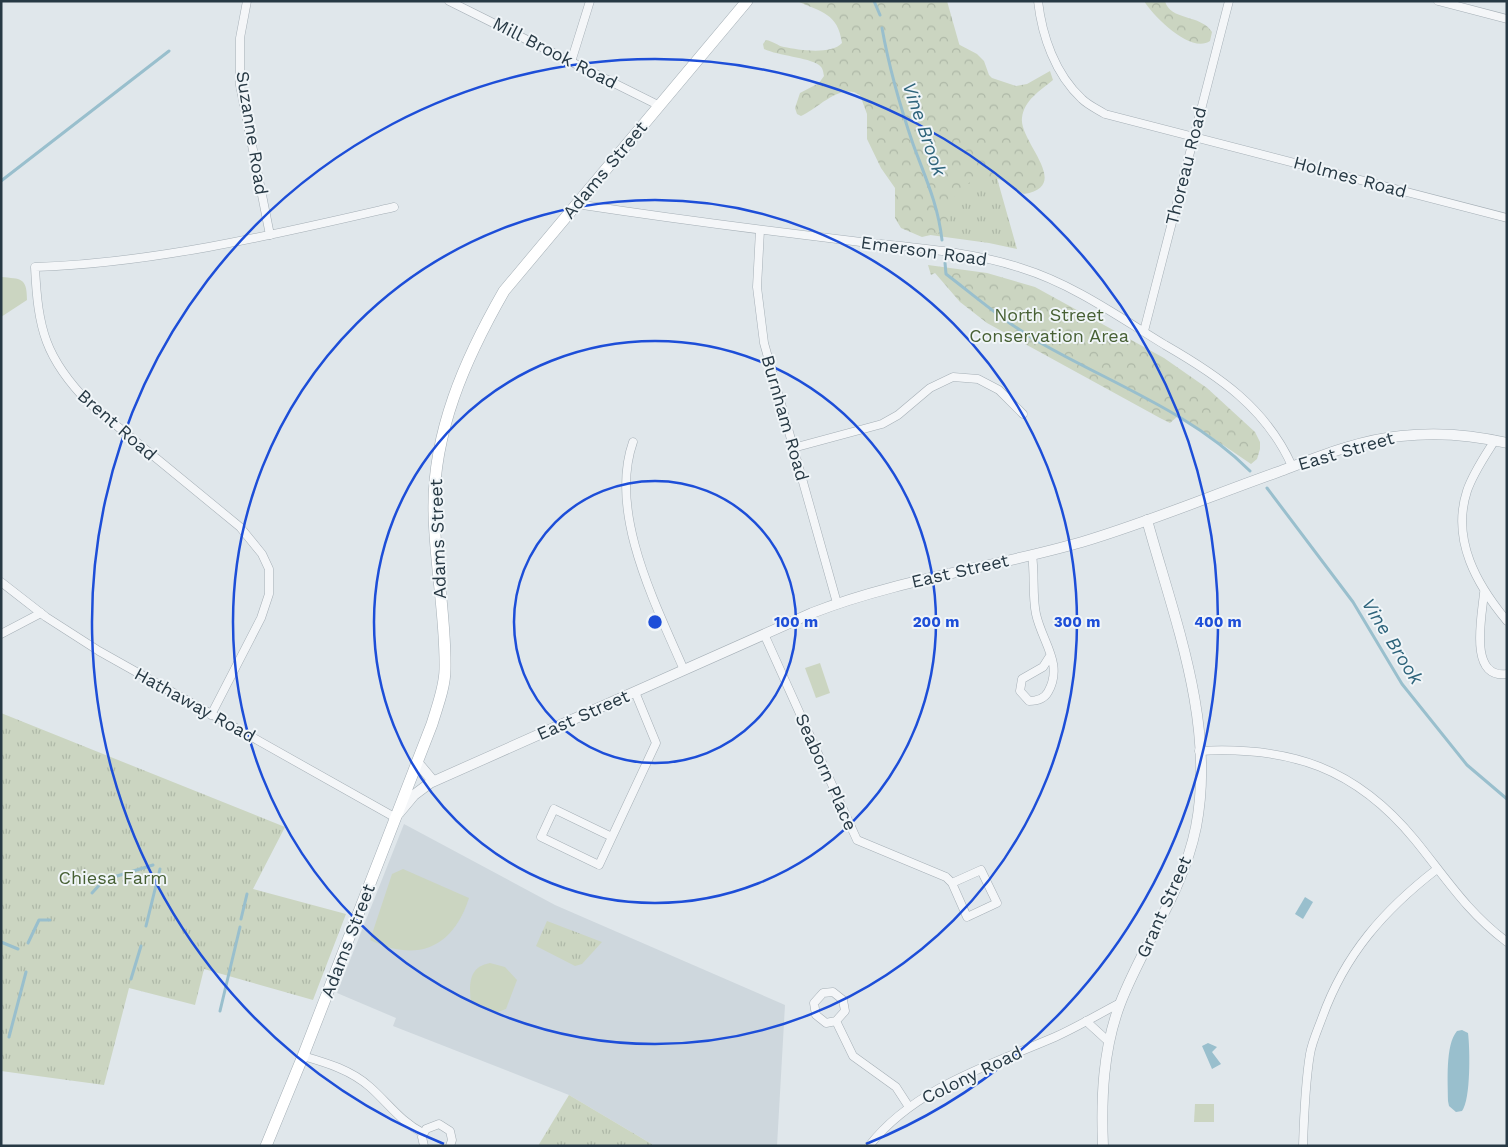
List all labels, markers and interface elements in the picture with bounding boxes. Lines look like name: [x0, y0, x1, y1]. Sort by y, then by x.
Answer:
street label: Mill Brook Road: [489, 12, 621, 93]
street label: Suzanne Road: [232, 69, 273, 196]
water label: Vine Brook: [898, 79, 952, 180]
street label: Thoreau Road: [1161, 105, 1210, 227]
street label: Adams Street: [558, 117, 652, 222]
street label: Holmes Road: [1291, 151, 1409, 202]
street label: Emerson Road: [859, 231, 989, 270]
park label: North Street Conservation Area: [969, 304, 1129, 346]
street label: Burnham Road: [757, 353, 813, 483]
street label: Brent Road: [74, 385, 161, 465]
street label: East Street: [1295, 427, 1397, 474]
street label: Adams Street: [425, 478, 450, 599]
street label: East Street: [909, 549, 1011, 592]
water label: Vine Brook: [1357, 594, 1429, 689]
centre of rings: [646, 613, 664, 631]
text: 100 m: [774, 613, 818, 631]
text: 200 m: [913, 613, 959, 631]
text: 300 m: [1054, 613, 1100, 631]
text: 400 m: [1194, 613, 1242, 631]
street label: Hathaway Road: [131, 663, 259, 746]
street label: East Street: [533, 685, 633, 744]
street label: Seaborn Place: [791, 710, 862, 834]
street label: Grant Street: [1132, 852, 1196, 961]
park label: Chiesa Farm: [59, 867, 167, 888]
street label: Adams Street: [316, 881, 379, 1001]
street label: Colony Road: [918, 1041, 1025, 1108]

